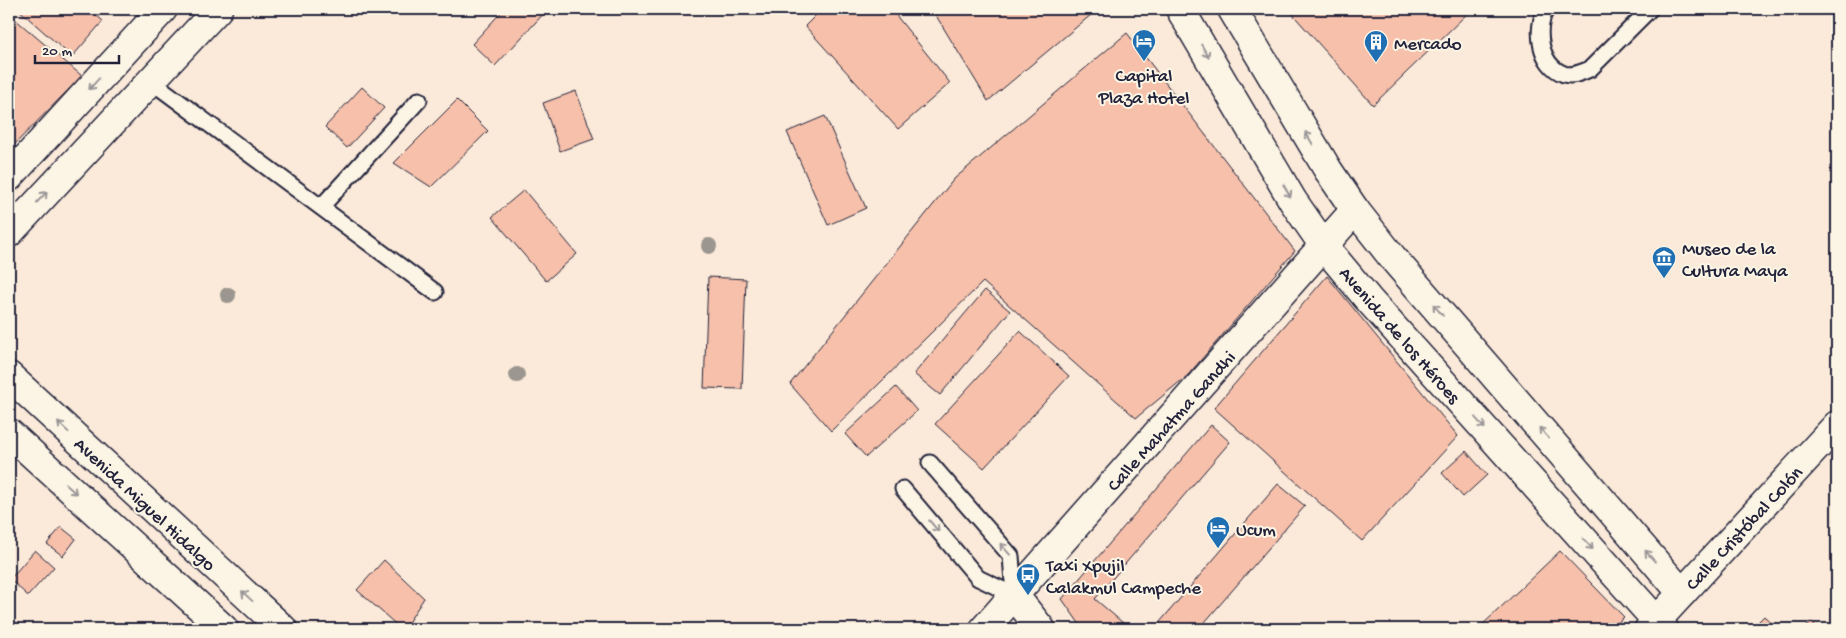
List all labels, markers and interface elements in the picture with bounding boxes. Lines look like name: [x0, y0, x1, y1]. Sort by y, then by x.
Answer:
hotel icon: Capital Plaza Hotel: [1131, 28, 1157, 62]
building icon: Mercado: [1363, 29, 1389, 63]
scale bar: [35, 32, 119, 64]
place label: Mercado: [1394, 34, 1462, 57]
text: 20 m: [42, 43, 72, 61]
one-way arrow: [1200, 43, 1210, 57]
place label: Capital Plaza Hotel: [1097, 66, 1190, 111]
one-way arrow: [88, 77, 100, 90]
one-way arrow: [1304, 132, 1314, 146]
one-way arrow: [1283, 183, 1293, 197]
one-way arrow: [36, 191, 48, 204]
place label: Museo de la Cultura Maya: [1682, 239, 1789, 284]
museum icon: Museo de la Cultura Maya: [1651, 245, 1677, 279]
street label: Avenida de los Héroes: [1333, 263, 1465, 410]
one-way arrow: [1432, 304, 1443, 317]
street label: Calle Mahatma Gandhi: [1103, 347, 1242, 497]
one-way arrow: [1474, 417, 1486, 430]
one-way arrow: [57, 421, 70, 433]
one-way arrow: [1539, 427, 1550, 440]
street label: Avenida Miguel Hidalgo: [68, 434, 219, 577]
street label: Calle Cristóbal Colón: [1682, 462, 1809, 596]
one-way arrow: [64, 484, 77, 495]
hotel icon: Ucum: [1205, 515, 1231, 549]
one-way arrow: [929, 519, 940, 532]
place label: Ucum: [1236, 520, 1276, 543]
one-way arrow: [1582, 538, 1594, 551]
one-way arrow: [999, 542, 1011, 555]
one-way arrow: [1644, 550, 1656, 563]
place label: Taxi Xpujil Calakmul Campeche: [1045, 556, 1201, 601]
bus stop icon: Taxi Xpujil Calakmul Campeche: [1015, 562, 1041, 596]
one-way arrow: [241, 591, 254, 602]

